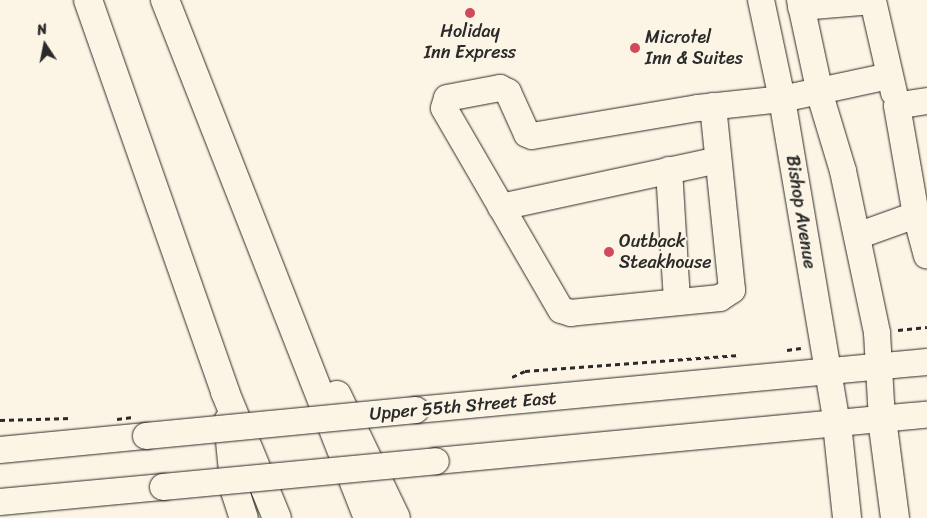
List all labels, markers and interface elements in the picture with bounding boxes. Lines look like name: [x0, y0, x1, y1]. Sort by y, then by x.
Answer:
marker: Holiday Inn Express: [464, 7, 476, 19]
text: N: [35, 17, 49, 43]
north arrow: [20, 20, 70, 70]
place label: Holiday Inn Express: [423, 21, 517, 64]
place label: Microtel Inn & Suites: [645, 27, 743, 70]
marker: Microtel Inn & Suites: [629, 42, 641, 54]
street label: Bishop Avenue: [781, 154, 821, 270]
place label: Outback Steakhouse: [619, 231, 712, 274]
marker: Outback Steakhouse: [603, 246, 615, 258]
street label: Upper 55th Street East: [368, 387, 558, 425]

